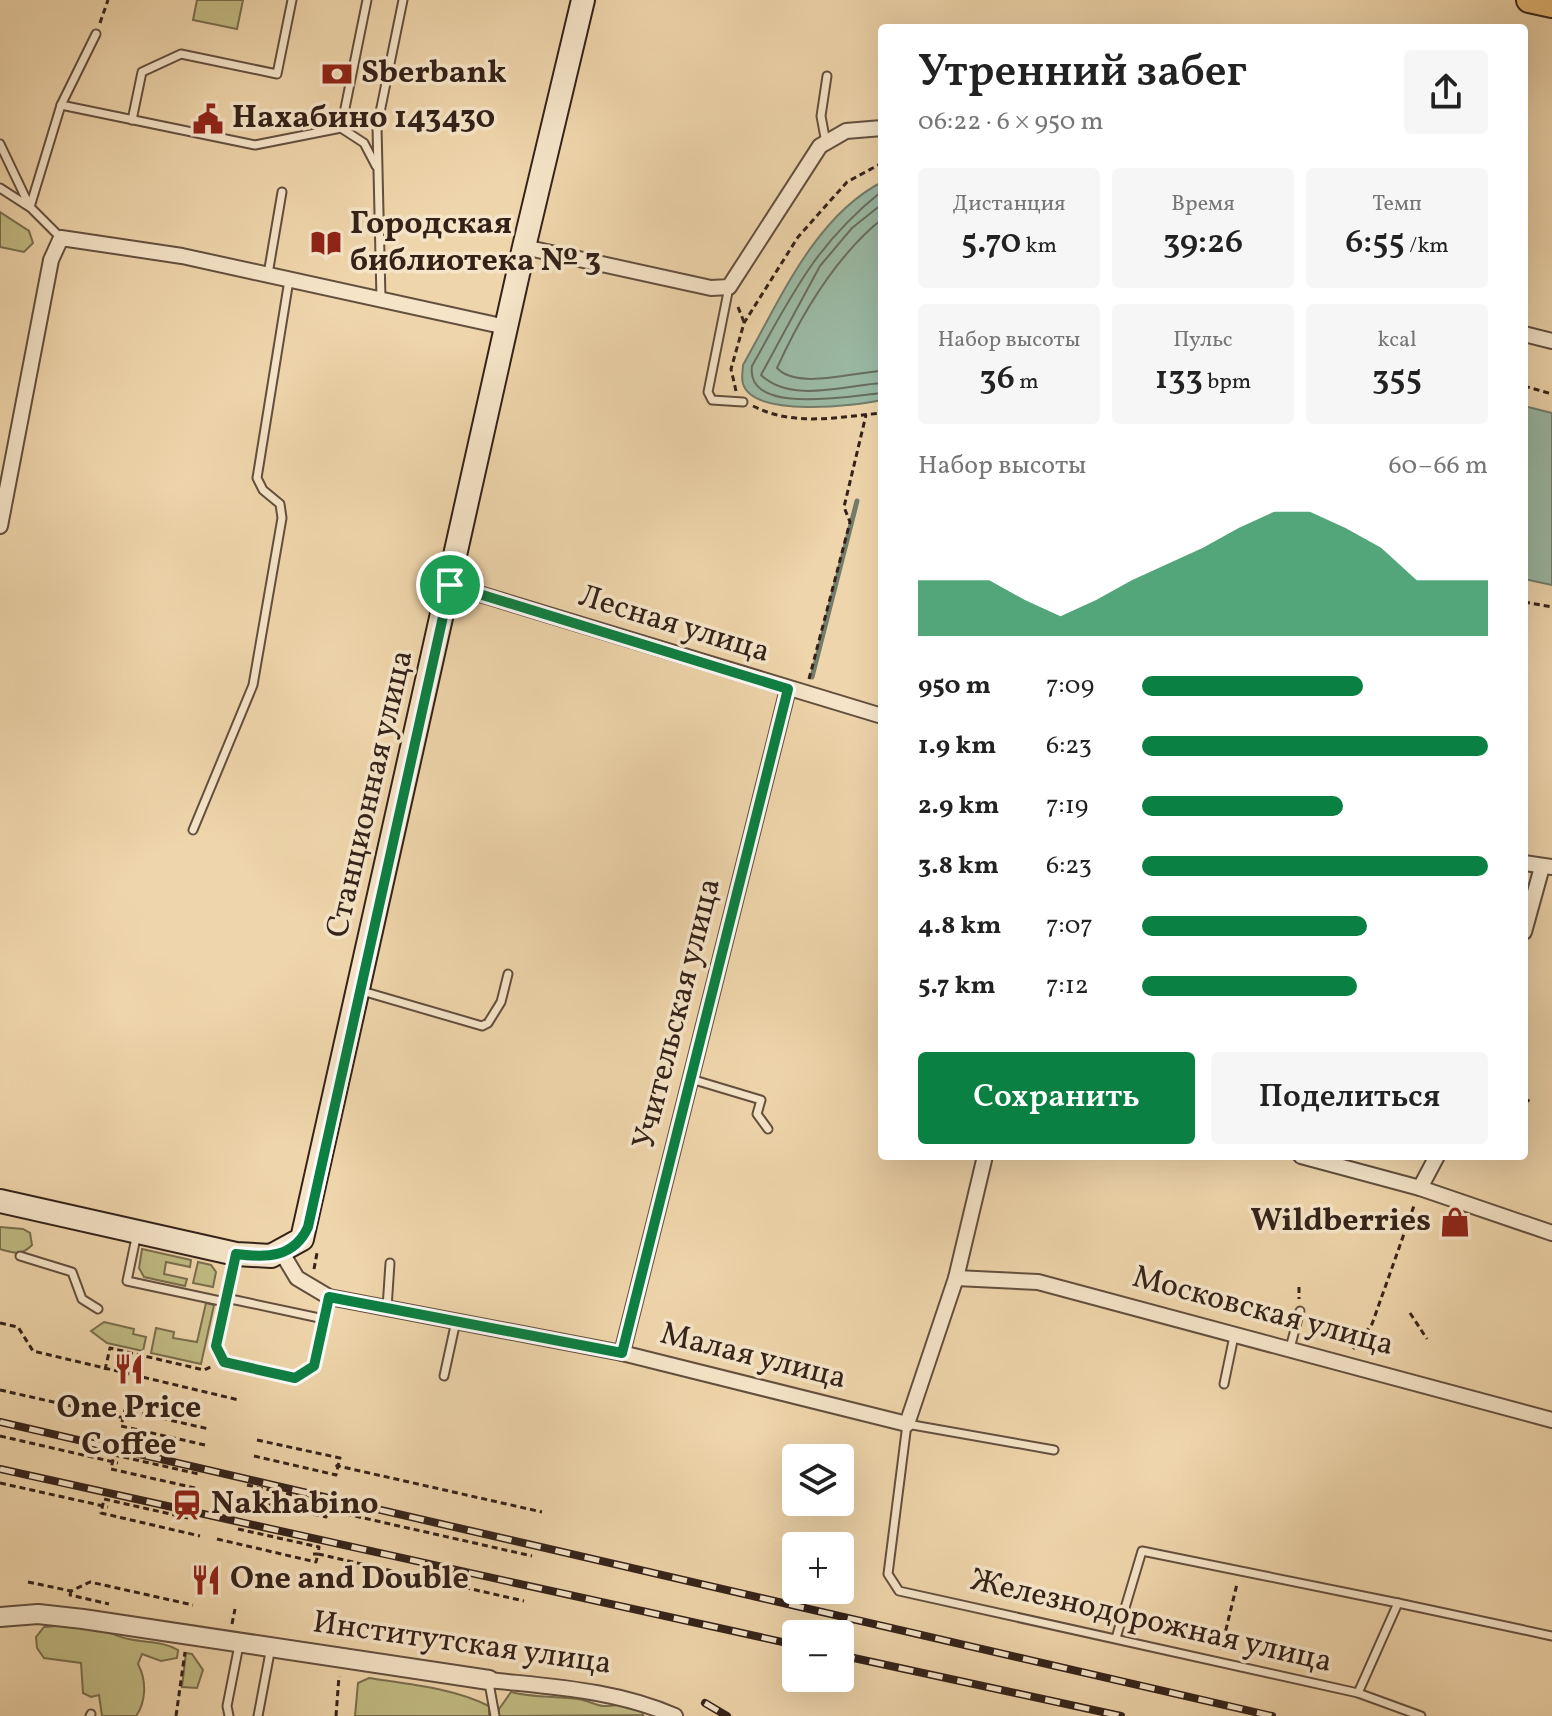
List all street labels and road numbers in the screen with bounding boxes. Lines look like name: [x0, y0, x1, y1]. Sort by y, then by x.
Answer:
street label: Лесная улица: [573, 575, 775, 675]
street label: Станционная улица: [317, 646, 425, 942]
street label: Учительская улица: [623, 874, 733, 1154]
street label: Московская улица: [1127, 1256, 1399, 1368]
street label: Малая улица: [655, 1313, 851, 1401]
street label: Железнодорожная улица: [966, 1559, 1336, 1685]
street label: Институтская улица: [310, 1601, 614, 1687]

